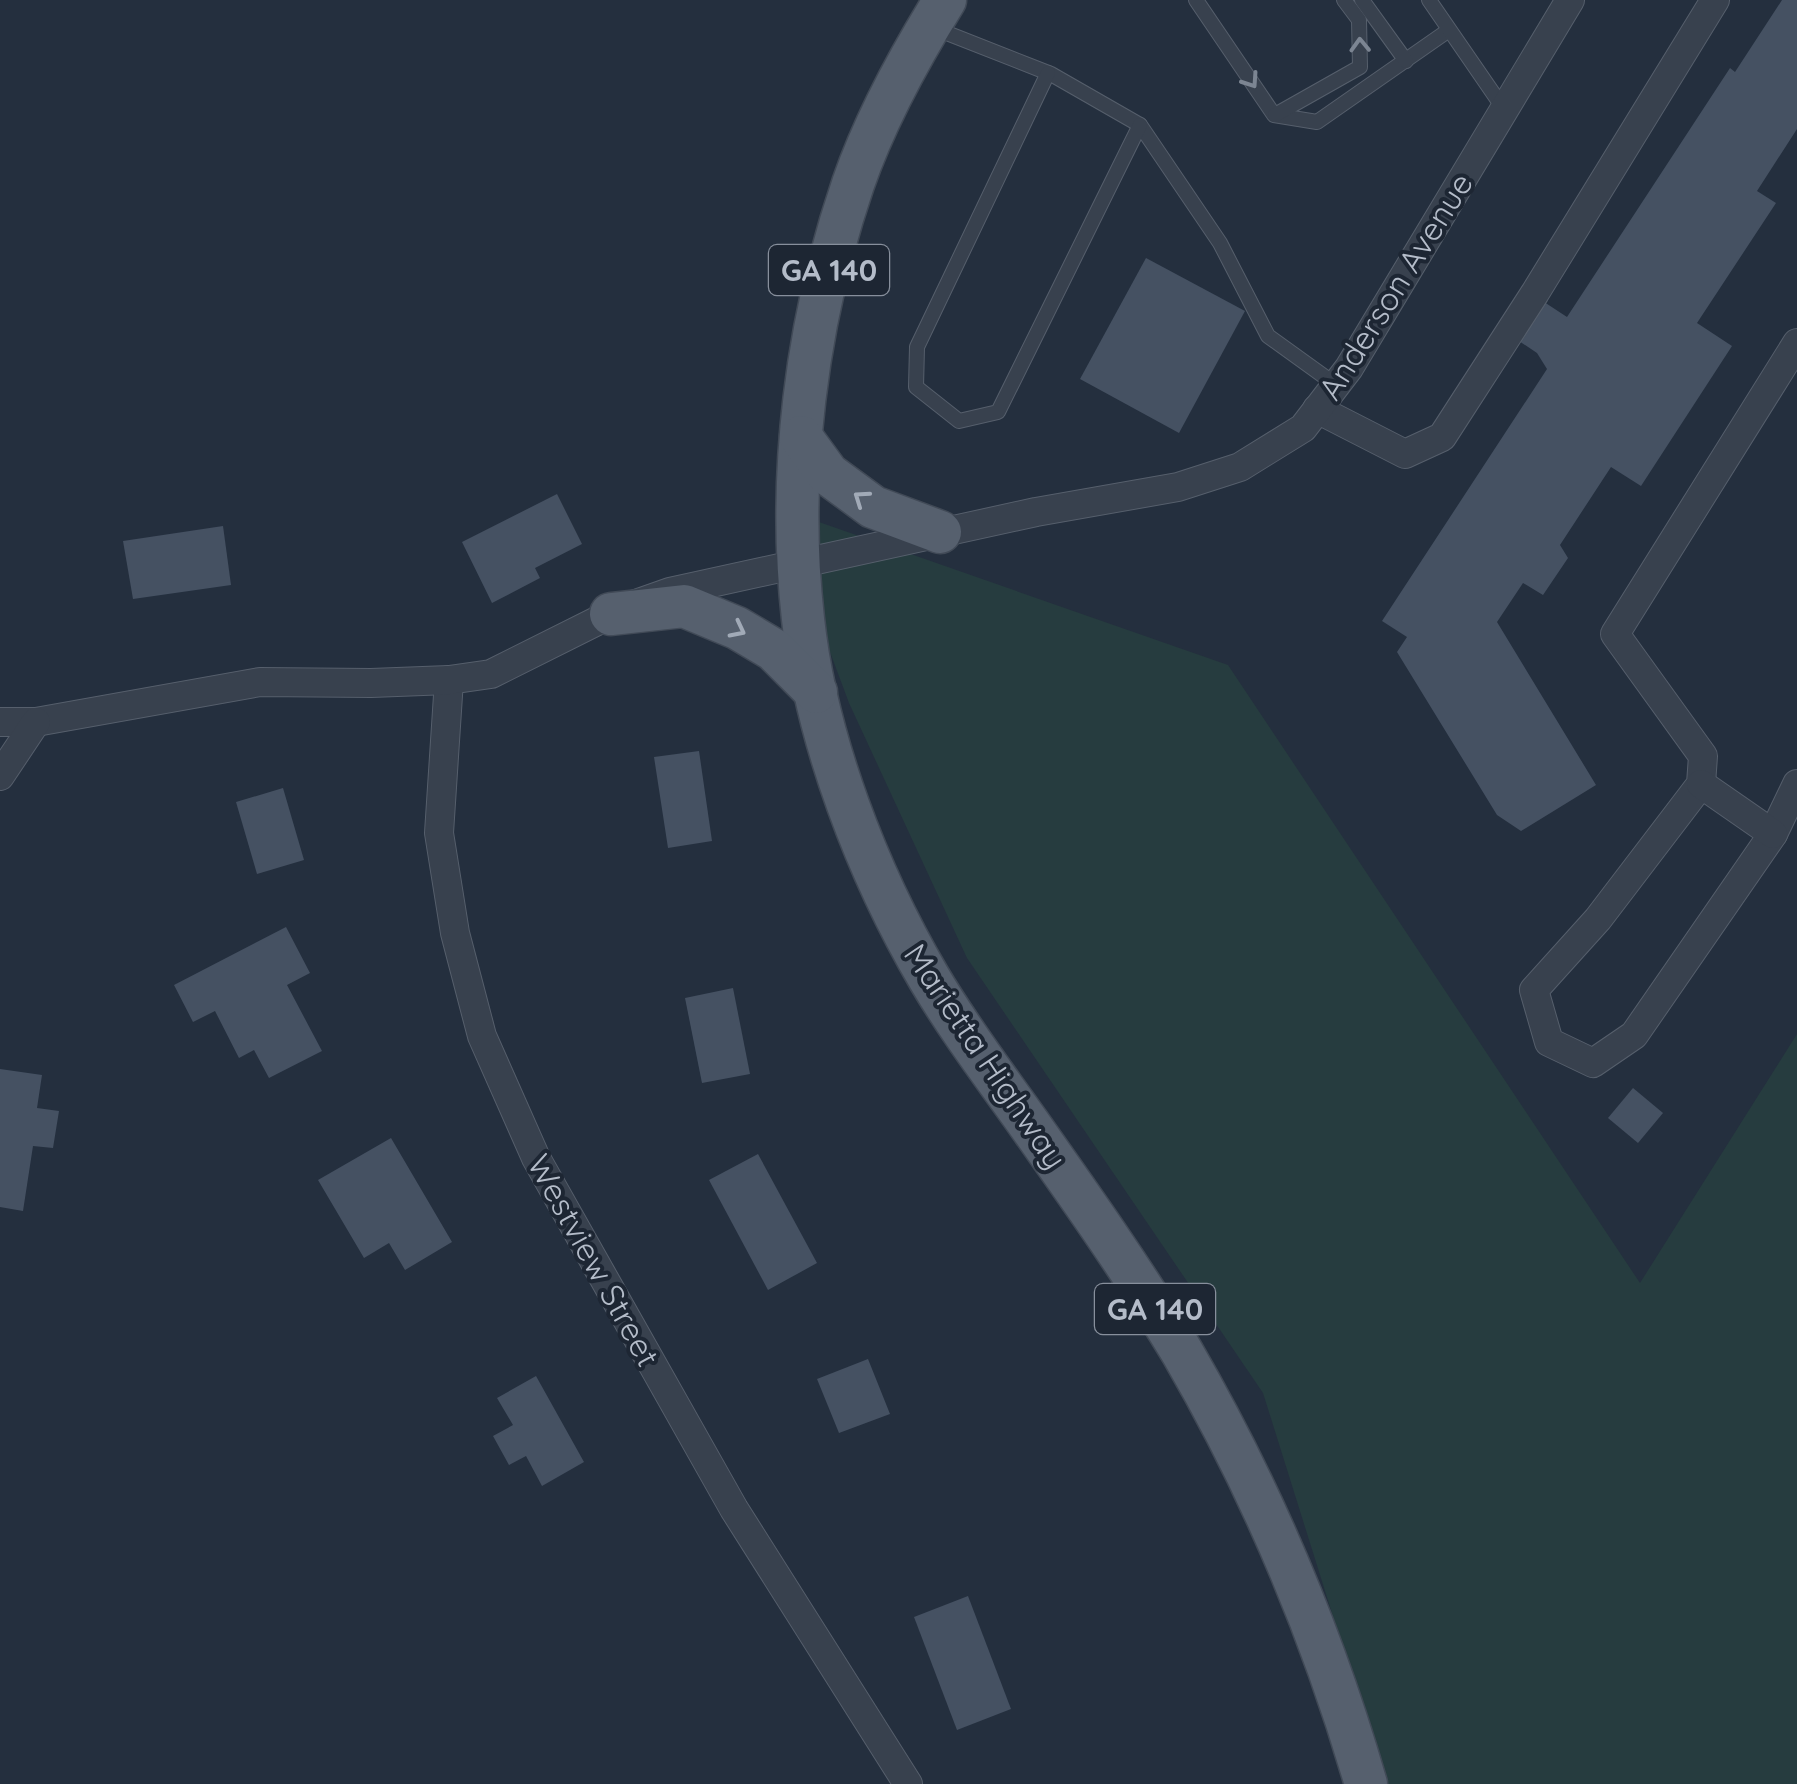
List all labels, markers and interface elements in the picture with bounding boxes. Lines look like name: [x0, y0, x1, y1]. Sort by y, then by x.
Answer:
one-way arrow: [1349, 37, 1370, 53]
one-way arrow: [1239, 69, 1257, 88]
street label: Anderson Avenue: [1309, 165, 1481, 407]
road number: GA 140: [769, 245, 889, 295]
one-way arrow: [854, 492, 872, 510]
one-way arrow: [727, 618, 745, 637]
street label: Marietta Highway: [896, 936, 1076, 1176]
street label: Westview Street: [519, 1147, 669, 1373]
road number: GA 140: [1095, 1284, 1215, 1334]

